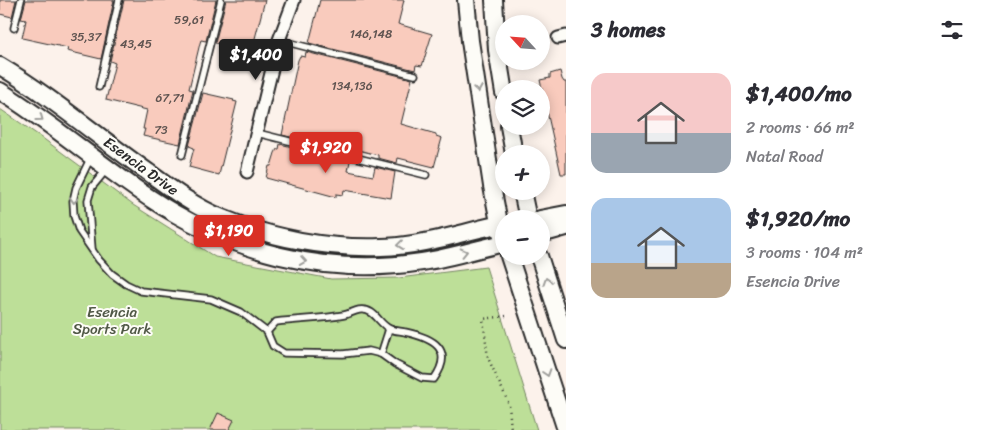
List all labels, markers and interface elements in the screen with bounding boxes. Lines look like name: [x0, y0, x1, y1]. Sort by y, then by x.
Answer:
house number: 59,61: [174, 9, 204, 31]
text: 3 homes: [591, 11, 665, 49]
north arrow: [495, 15, 550, 70]
map controls: [495, 15, 550, 265]
icon: filters: [938, 16, 966, 44]
house number: 146,148: [350, 23, 392, 45]
house number: 35,37: [71, 26, 102, 48]
house number: 43,45: [120, 33, 152, 55]
pin: $1,400: [215, 38, 297, 81]
text: $1,400: [230, 40, 282, 69]
house number: 134,136: [331, 75, 373, 97]
text: $1,400/mo: [746, 75, 852, 113]
button: layers: [495, 80, 550, 135]
one-way arrow: [472, 85, 482, 94]
house number: 67,71: [156, 87, 184, 109]
icon: home: [631, 93, 691, 153]
one-way arrow: [34, 112, 44, 121]
text: 2 rooms · 66 m²: [746, 113, 855, 142]
house number: 73: [154, 119, 168, 141]
street label: Esencia Drive: [98, 130, 184, 203]
pin: $1,920: [285, 132, 367, 174]
text: $1,920: [300, 133, 352, 162]
text: Natal Road: [746, 142, 823, 171]
button: +: [495, 145, 550, 200]
one-way arrow: [69, 197, 80, 205]
text: $1,920/mo: [746, 200, 850, 238]
button: −: [495, 210, 550, 265]
pin: $1,190: [188, 214, 270, 257]
text: $1,190: [205, 216, 253, 245]
icon: home: [631, 218, 691, 278]
text: 3 rooms · 104 m²: [746, 238, 863, 267]
one-way arrow: [396, 239, 404, 250]
one-way arrow: [459, 247, 468, 258]
one-way arrow: [299, 255, 307, 266]
text: Esencia Drive: [746, 267, 840, 296]
one-way arrow: [543, 278, 553, 286]
park label: Esencia Sports Park: [73, 299, 151, 342]
one-way arrow: [541, 368, 551, 377]

